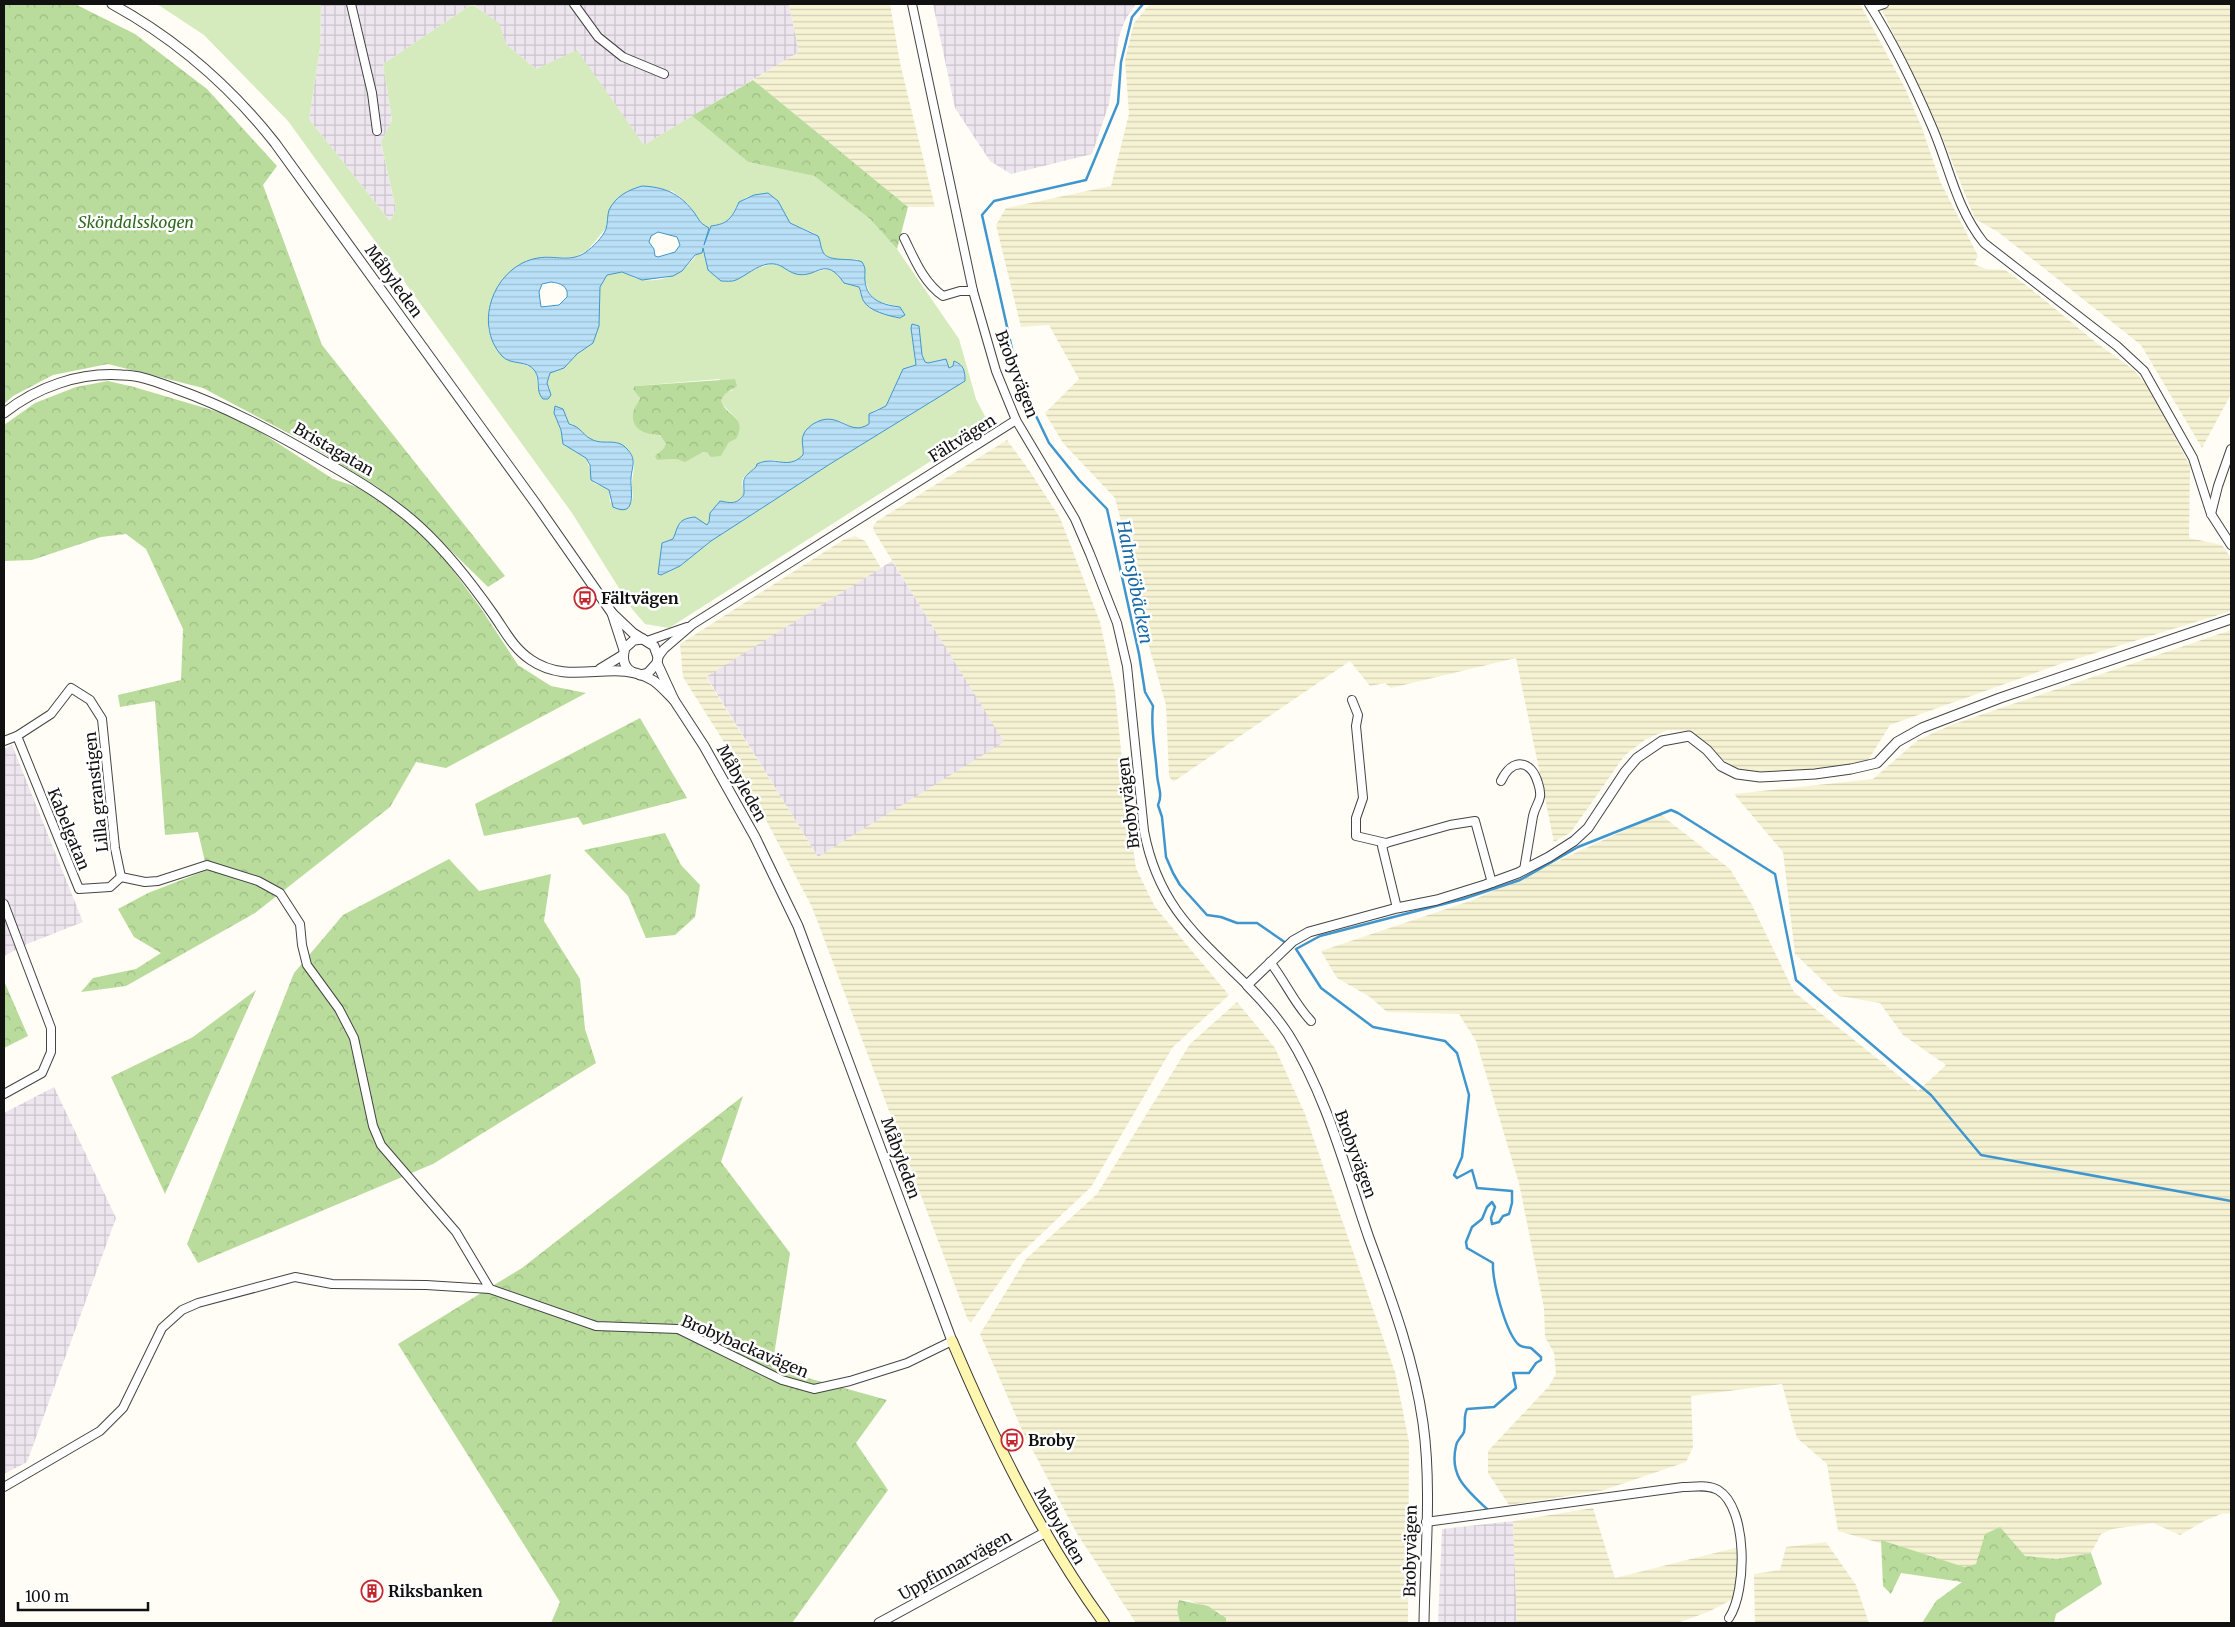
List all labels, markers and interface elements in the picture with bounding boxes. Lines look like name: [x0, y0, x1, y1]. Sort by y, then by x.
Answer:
park label: Sköndalsskogen: [78, 212, 194, 232]
street label: Måbyleden: [361, 241, 427, 322]
street label: Brobyvägen: [991, 327, 1043, 421]
street label: Fältvägen: [925, 409, 1000, 466]
street label: Bristagatan: [290, 418, 378, 480]
water label: Halmsjöbäcken: [1112, 517, 1158, 646]
bus stop icon: Fältvägen: [573, 586, 597, 610]
place label: Fältvägen: [601, 588, 679, 608]
street label: Lilla granstigen: [80, 730, 112, 853]
street label: Måbyleden: [713, 741, 772, 825]
street label: Brobyvägen: [1112, 756, 1144, 850]
street label: Kabelgatan: [43, 785, 95, 873]
street label: Brobyvägen: [1331, 1107, 1381, 1201]
street label: Måbyleden: [877, 1115, 925, 1202]
street label: Brobybackavägen: [678, 1310, 812, 1382]
bus stop icon: Broby: [1000, 1428, 1024, 1452]
place label: Broby: [1028, 1430, 1076, 1450]
street label: Måbyleden: [1030, 1484, 1090, 1568]
street label: Brobyvägen: [1399, 1504, 1421, 1597]
street label: Uppfinnarvägen: [895, 1526, 1015, 1604]
building icon: Riksbanken: [360, 1579, 384, 1603]
scale bar: [18, 1580, 148, 1612]
place label: Riksbanken: [388, 1581, 483, 1601]
text: 100 m: [25, 1587, 69, 1606]

